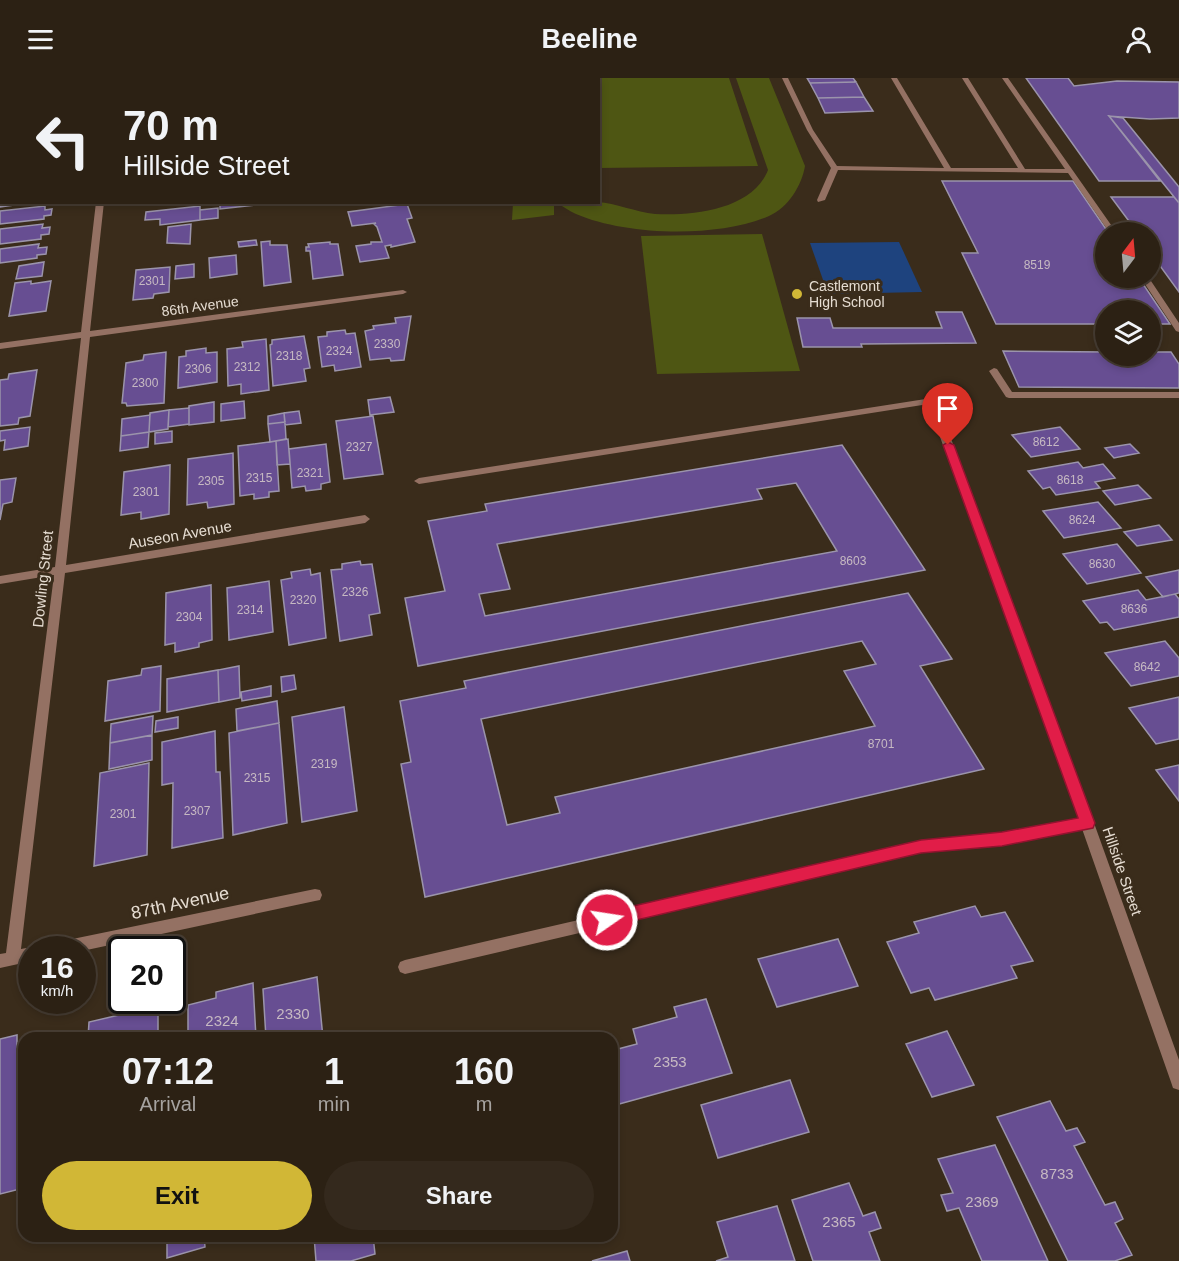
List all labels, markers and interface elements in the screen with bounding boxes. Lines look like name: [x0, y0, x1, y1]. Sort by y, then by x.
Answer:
icon: menu: [24, 23, 57, 56]
icon: person: [1122, 23, 1155, 56]
text: Beeline: [541, 24, 638, 54]
icon: left: [24, 102, 102, 180]
text: 70 m: [123, 102, 219, 149]
text: Hillside Street: [123, 151, 290, 181]
north arrow: [1095, 222, 1161, 288]
map controls: [1095, 222, 1161, 366]
house number: 8519: [1024, 258, 1051, 272]
house number: 2301: [139, 274, 166, 288]
place label: Castlemont High School: [809, 278, 885, 310]
marker: Castlemont High School: [790, 287, 804, 301]
street label: 86th Avenue: [160, 293, 240, 319]
button: layers: [1095, 300, 1161, 366]
house number: 2330: [374, 337, 401, 351]
house number: 2324: [326, 344, 353, 358]
house number: 2318: [276, 349, 303, 363]
house number: 2312: [234, 360, 261, 374]
house number: 2306: [185, 362, 212, 376]
house number: 2300: [132, 376, 159, 390]
pin: [922, 383, 973, 445]
icon: arrive: [931, 392, 964, 425]
house number: 8612: [1033, 435, 1060, 449]
house number: 2327: [346, 440, 373, 454]
house number: 2321: [297, 466, 324, 480]
house number: 2315: [246, 471, 273, 485]
house number: 8618: [1057, 473, 1084, 487]
house number: 2305: [198, 474, 225, 488]
house number: 2301: [133, 485, 160, 499]
house number: 8624: [1069, 513, 1096, 527]
street label: Auseon Avenue: [127, 517, 233, 552]
street label: Dowling Street: [29, 529, 56, 628]
house number: 8603: [840, 554, 867, 568]
house number: 8630: [1089, 557, 1116, 571]
house number: 2326: [342, 585, 369, 599]
house number: 2320: [290, 593, 317, 607]
house number: 8636: [1121, 602, 1148, 616]
house number: 2314: [237, 603, 264, 617]
house number: 2304: [176, 610, 203, 624]
house number: 8642: [1134, 660, 1161, 674]
house number: 8701: [868, 737, 895, 751]
house number: 2319: [311, 757, 338, 771]
house number: 2315: [244, 771, 271, 785]
house number: 2307: [184, 804, 211, 818]
house number: 2301: [110, 807, 137, 821]
street label: Hillside Street: [1099, 824, 1146, 918]
street label: 87th Avenue: [129, 883, 231, 923]
position arrow: [575, 888, 639, 952]
speed limit sign: 20: [108, 936, 186, 1014]
text: 16: [40, 951, 74, 984]
text: km/h: [41, 982, 73, 999]
house number: 2330: [276, 1005, 310, 1022]
house number: 2324: [205, 1012, 239, 1029]
text: 07:12: [122, 1051, 214, 1092]
text: 1: [324, 1051, 344, 1092]
text: 160: [454, 1051, 514, 1092]
house number: 2353: [653, 1053, 687, 1070]
text: Arrival: [140, 1093, 196, 1115]
text: min: [318, 1093, 350, 1115]
text: m: [476, 1093, 492, 1115]
button: Exit: [42, 1161, 312, 1230]
button: Share: [324, 1161, 594, 1230]
house number: 8733: [1040, 1165, 1074, 1182]
house number: 2369: [965, 1193, 999, 1210]
house number: 2365: [822, 1213, 856, 1230]

